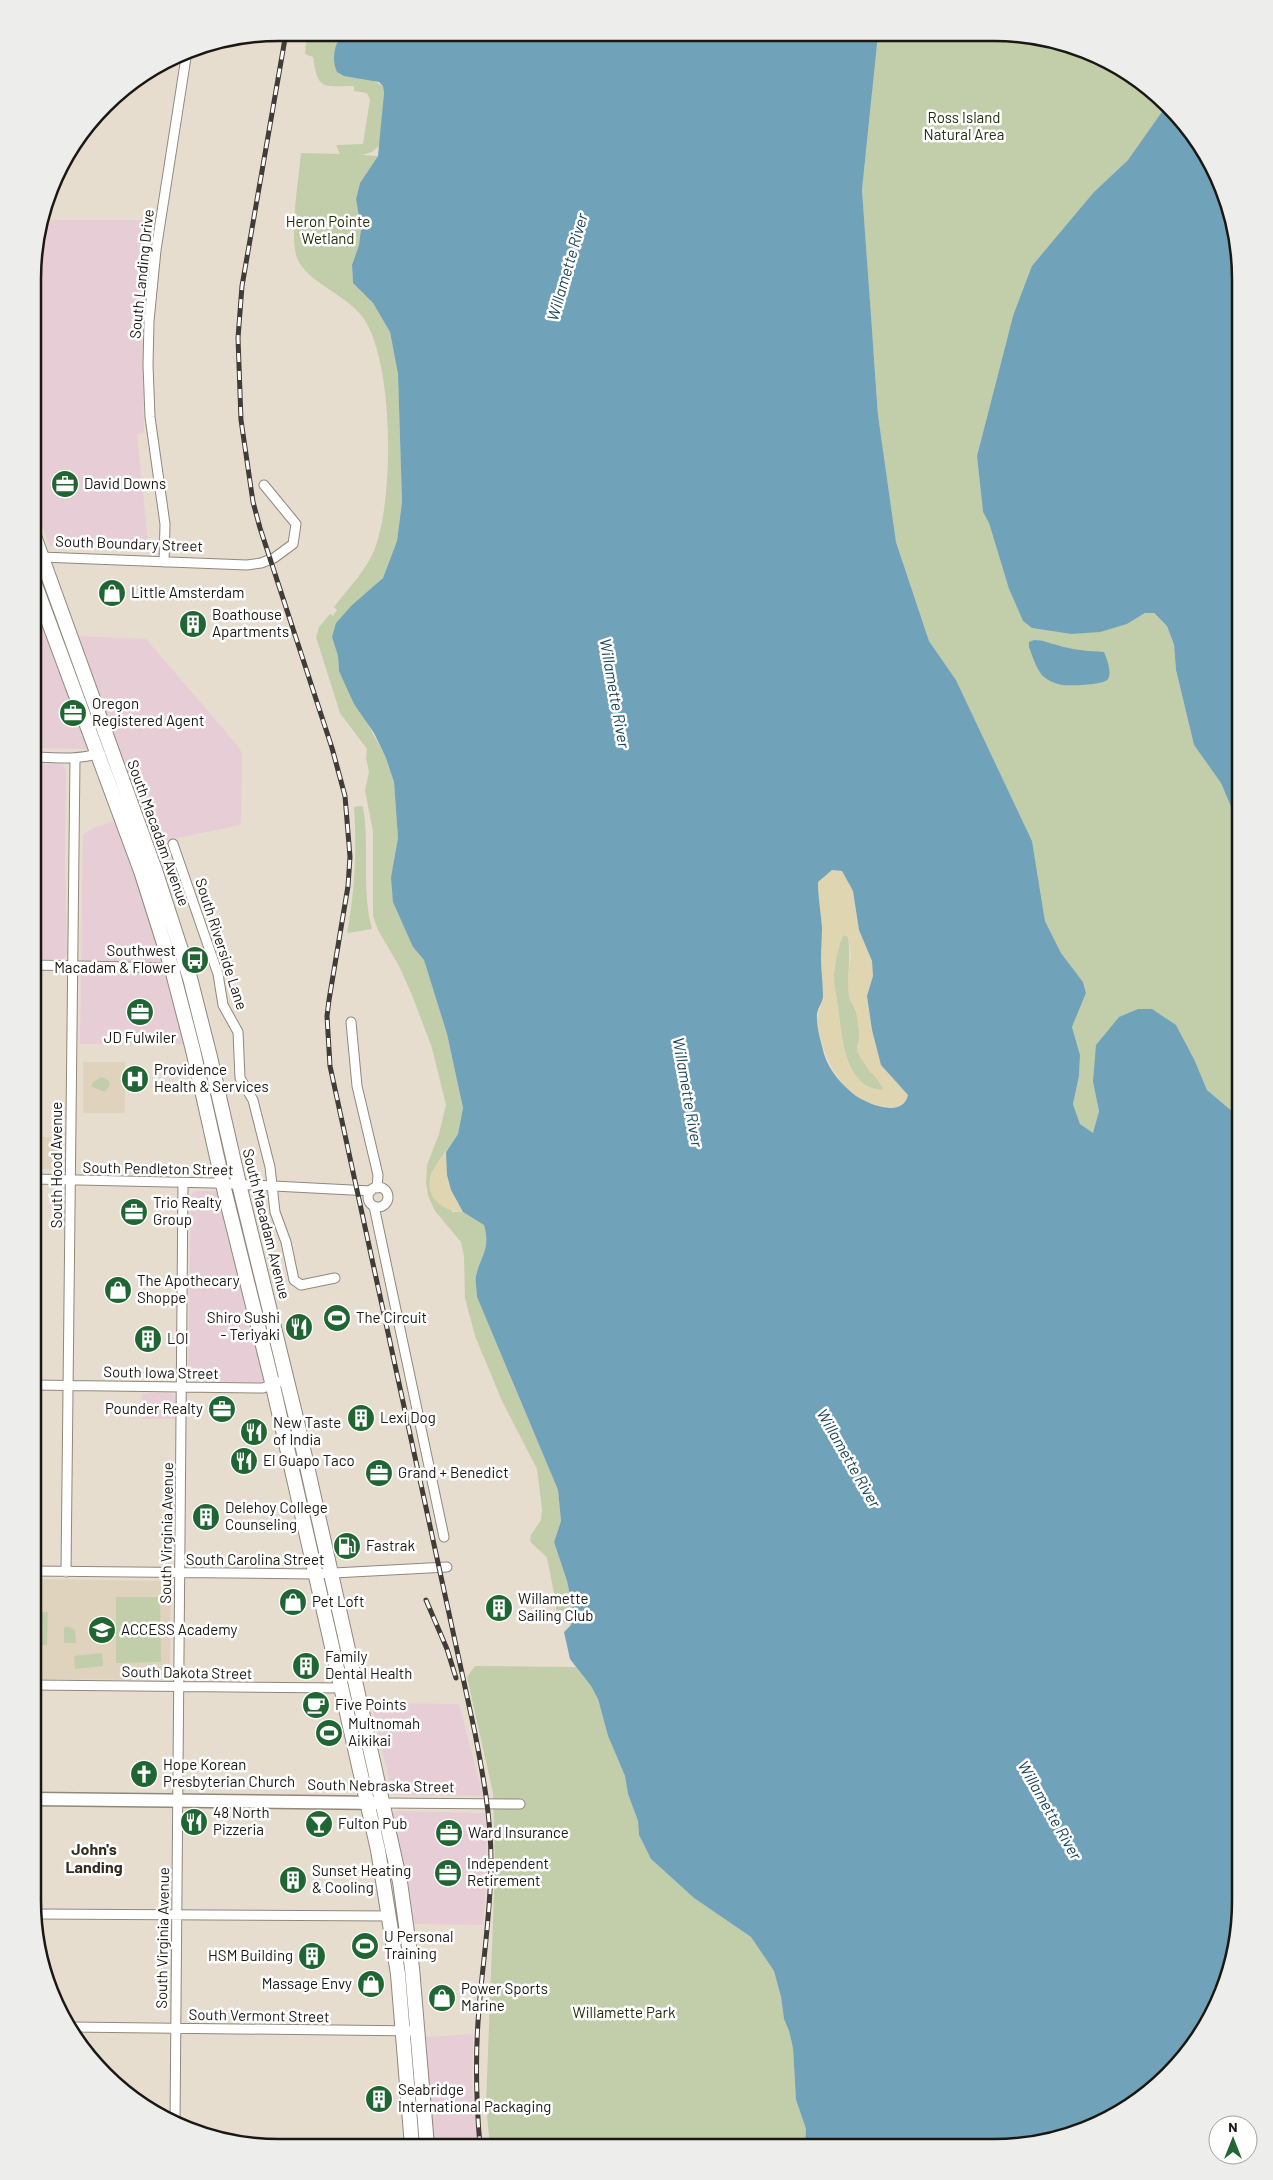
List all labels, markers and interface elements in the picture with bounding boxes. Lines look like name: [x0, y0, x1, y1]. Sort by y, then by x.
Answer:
park label: Ross Island Natural Area: [924, 108, 1004, 143]
street label: South Landing Drive: [125, 208, 157, 340]
water label: Willamette River: [542, 210, 591, 323]
park label: Heron Pointe Wetland: [286, 212, 370, 247]
office icon: David Downs: [50, 469, 80, 499]
place label: David Downs: [84, 474, 166, 492]
street label: South Boundary Street: [55, 531, 203, 555]
shop icon: Little Amsterdam: [97, 578, 127, 608]
place label: Little Amsterdam: [131, 583, 244, 601]
place label: Boathouse Apartments: [212, 605, 289, 640]
building icon: Boathouse Apartments: [178, 609, 208, 639]
water label: Willamette River: [596, 637, 635, 751]
place label: Oregon Registered Agent: [92, 694, 204, 729]
office icon: Oregon Registered Agent: [58, 698, 88, 728]
street label: South Macadam Avenue: [124, 757, 194, 908]
street label: South Riverside Lane: [192, 876, 252, 1012]
place label: Southwest Macadam & Flower: [54, 941, 177, 976]
bus stop icon: Southwest Macadam & Flower: [180, 945, 210, 975]
office icon: JD Fulwiler: [125, 997, 155, 1027]
place label: JD Fulwiler: [104, 1028, 177, 1046]
water label: Willamette River: [669, 1036, 708, 1150]
place label: Providence Health & Services: [154, 1060, 269, 1095]
hospital icon: Providence Health & Services: [120, 1064, 150, 1094]
street label: South Hood Avenue: [47, 1102, 65, 1228]
street label: South Macadam Avenue: [240, 1147, 294, 1301]
street label: South Pendleton Street: [82, 1158, 234, 1178]
place label: Trio Realty Group: [153, 1193, 222, 1228]
office icon: Trio Realty Group: [119, 1197, 149, 1227]
place label: The Apothecary Shoppe: [137, 1271, 240, 1306]
shop icon: The Apothecary Shoppe: [103, 1275, 133, 1305]
sports icon: The Circuit: [322, 1303, 352, 1333]
place label: Shiro Sushi - Teriyaki: [207, 1308, 280, 1343]
place label: The Circuit: [356, 1308, 427, 1326]
restaurant icon: Shiro Sushi - Teriyaki: [284, 1312, 314, 1342]
building icon: LOI: [133, 1324, 163, 1354]
place label: LOI: [167, 1329, 189, 1347]
street label: South Iowa Street: [103, 1362, 219, 1382]
office icon: Pounder Realty: [207, 1394, 237, 1424]
place label: Pounder Realty: [105, 1399, 203, 1417]
building icon: Lexi Dog: [346, 1403, 376, 1433]
water label: Willamette River: [813, 1405, 886, 1512]
place label: Lexi Dog: [380, 1408, 436, 1426]
place label: New Taste of India: [273, 1413, 341, 1448]
restaurant icon: New Taste of India: [239, 1417, 269, 1447]
restaurant icon: El Guapo Taco: [229, 1446, 259, 1476]
place label: El Guapo Taco: [263, 1451, 355, 1469]
office icon: Grand + Benedict: [364, 1458, 394, 1488]
street label: South Virginia Avenue: [156, 1462, 176, 1604]
place label: Grand + Benedict: [398, 1463, 509, 1481]
place label: Delehoy College Counseling: [225, 1498, 328, 1533]
building icon: Delehoy College Counseling: [191, 1502, 221, 1532]
fuel station icon: Fastrak: [332, 1531, 362, 1561]
place label: Fastrak: [366, 1536, 415, 1554]
street label: South Carolina Street: [186, 1550, 324, 1568]
shop icon: Pet Loft: [278, 1587, 308, 1617]
place label: Willamette Sailing Club: [518, 1589, 593, 1624]
place label: Pet Loft: [312, 1592, 364, 1610]
building icon: Willamette Sailing Club: [484, 1593, 514, 1623]
school or university icon: ACCESS Academy: [87, 1615, 117, 1645]
place label: ACCESS Academy: [121, 1620, 238, 1638]
place label: Family Dental Health: [325, 1647, 412, 1682]
building icon: Family Dental Health: [291, 1651, 321, 1681]
street label: South Dakota Street: [121, 1662, 253, 1682]
cafe icon: Five Points: [301, 1690, 331, 1720]
place label: Five Points: [335, 1695, 407, 1713]
place label: Multnomah Aikikai: [348, 1714, 420, 1749]
sports icon: Multnomah Aikikai: [314, 1718, 344, 1748]
place label: Hope Korean Presbyterian Church: [163, 1755, 295, 1790]
water label: Willamette River: [1014, 1757, 1087, 1864]
church icon: Hope Korean Presbyterian Church: [129, 1759, 159, 1789]
street label: South Nebraska Street: [307, 1775, 455, 1795]
place label: 48 North Pizzeria: [213, 1803, 270, 1838]
restaurant icon: 48 North Pizzeria: [179, 1807, 209, 1837]
bar icon: Fulton Pub: [304, 1809, 334, 1839]
place label: Fulton Pub: [338, 1814, 407, 1832]
office icon: Ward Insurance: [434, 1818, 464, 1848]
place label: Ward Insurance: [468, 1823, 569, 1841]
district label: John's Landing: [65, 1839, 123, 1876]
place label: Independent Retirement: [467, 1854, 549, 1889]
office icon: Independent Retirement: [433, 1858, 463, 1888]
place label: Sunset Heating & Cooling: [312, 1861, 411, 1896]
building icon: Sunset Heating & Cooling: [278, 1865, 308, 1895]
street label: South Virginia Avenue: [152, 1867, 172, 2009]
place label: U Personal Training: [384, 1927, 453, 1962]
sports icon: U Personal Training: [350, 1931, 380, 1961]
building icon: HSM Building: [297, 1941, 327, 1971]
place label: HSM Building: [208, 1946, 293, 1964]
shop icon: Massage Envy: [356, 1969, 386, 1999]
place label: Massage Envy: [262, 1974, 352, 1992]
place label: Power Sports Marine: [461, 1979, 548, 2014]
shop icon: Power Sports Marine: [427, 1983, 457, 2013]
park label: Willamette Park: [573, 2003, 676, 2021]
street label: South Vermont Street: [188, 2005, 330, 2025]
place label: Seabridge International Packaging: [398, 2080, 551, 2115]
building icon: Seabridge International Packaging: [364, 2084, 394, 2114]
north arrow: [1208, 2115, 1258, 2165]
text: N: [1228, 2118, 1238, 2135]

